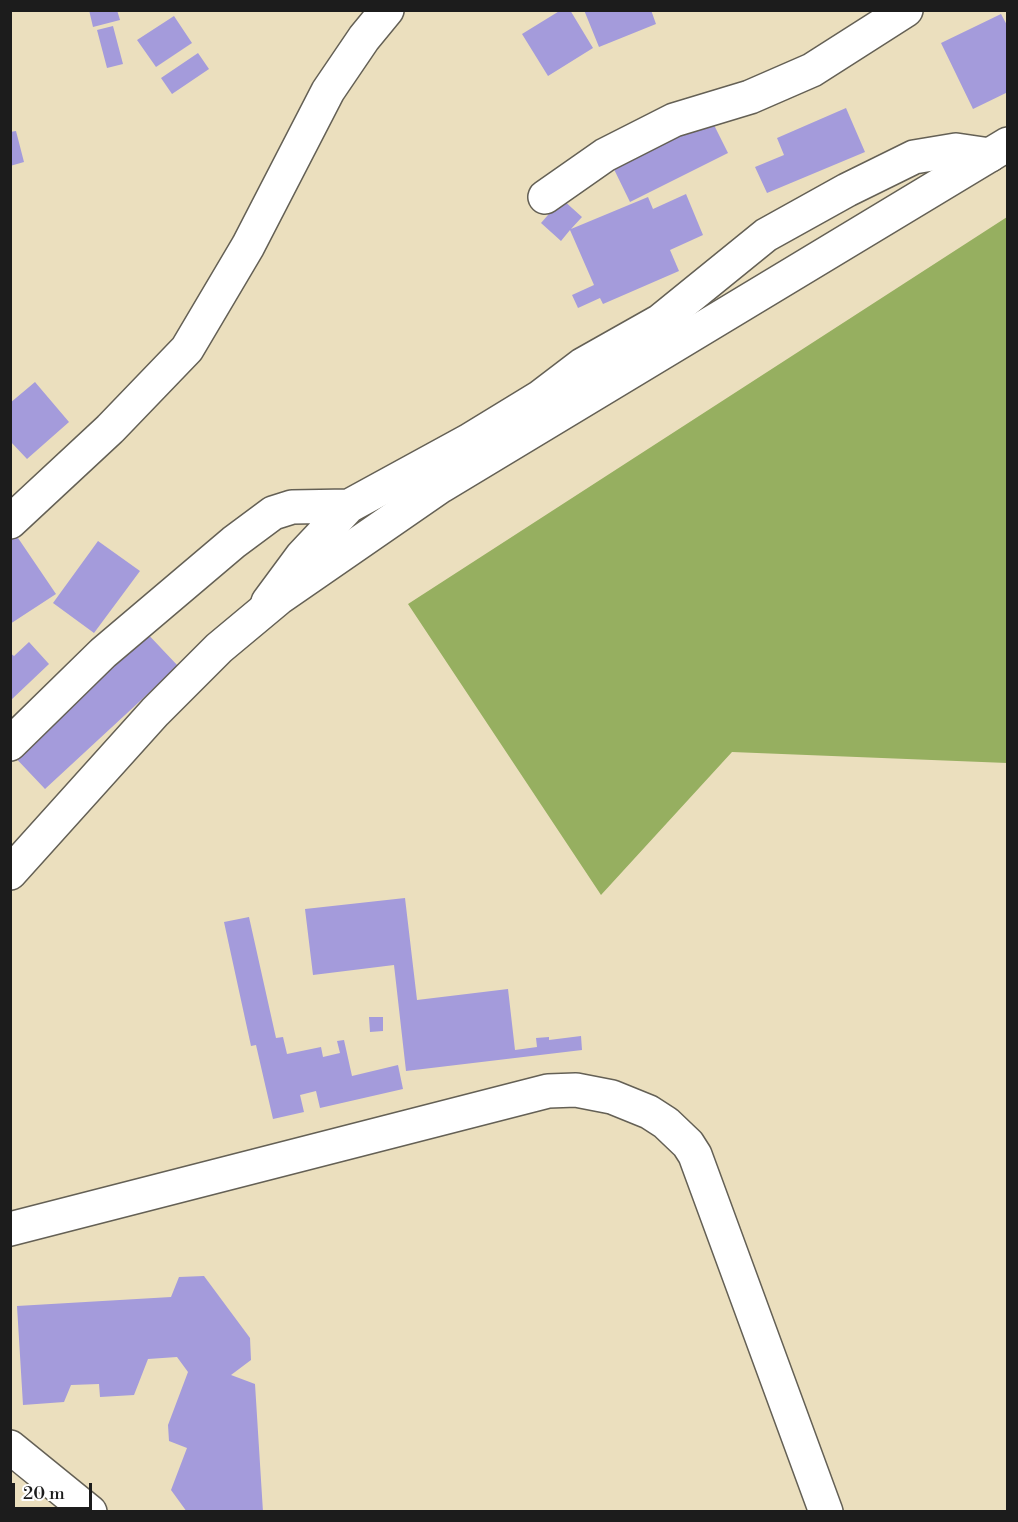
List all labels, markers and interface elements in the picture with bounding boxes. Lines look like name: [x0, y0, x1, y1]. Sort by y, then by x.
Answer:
scale bar: [15, 1471, 94, 1509]
text: 20 m: [23, 1482, 65, 1505]

